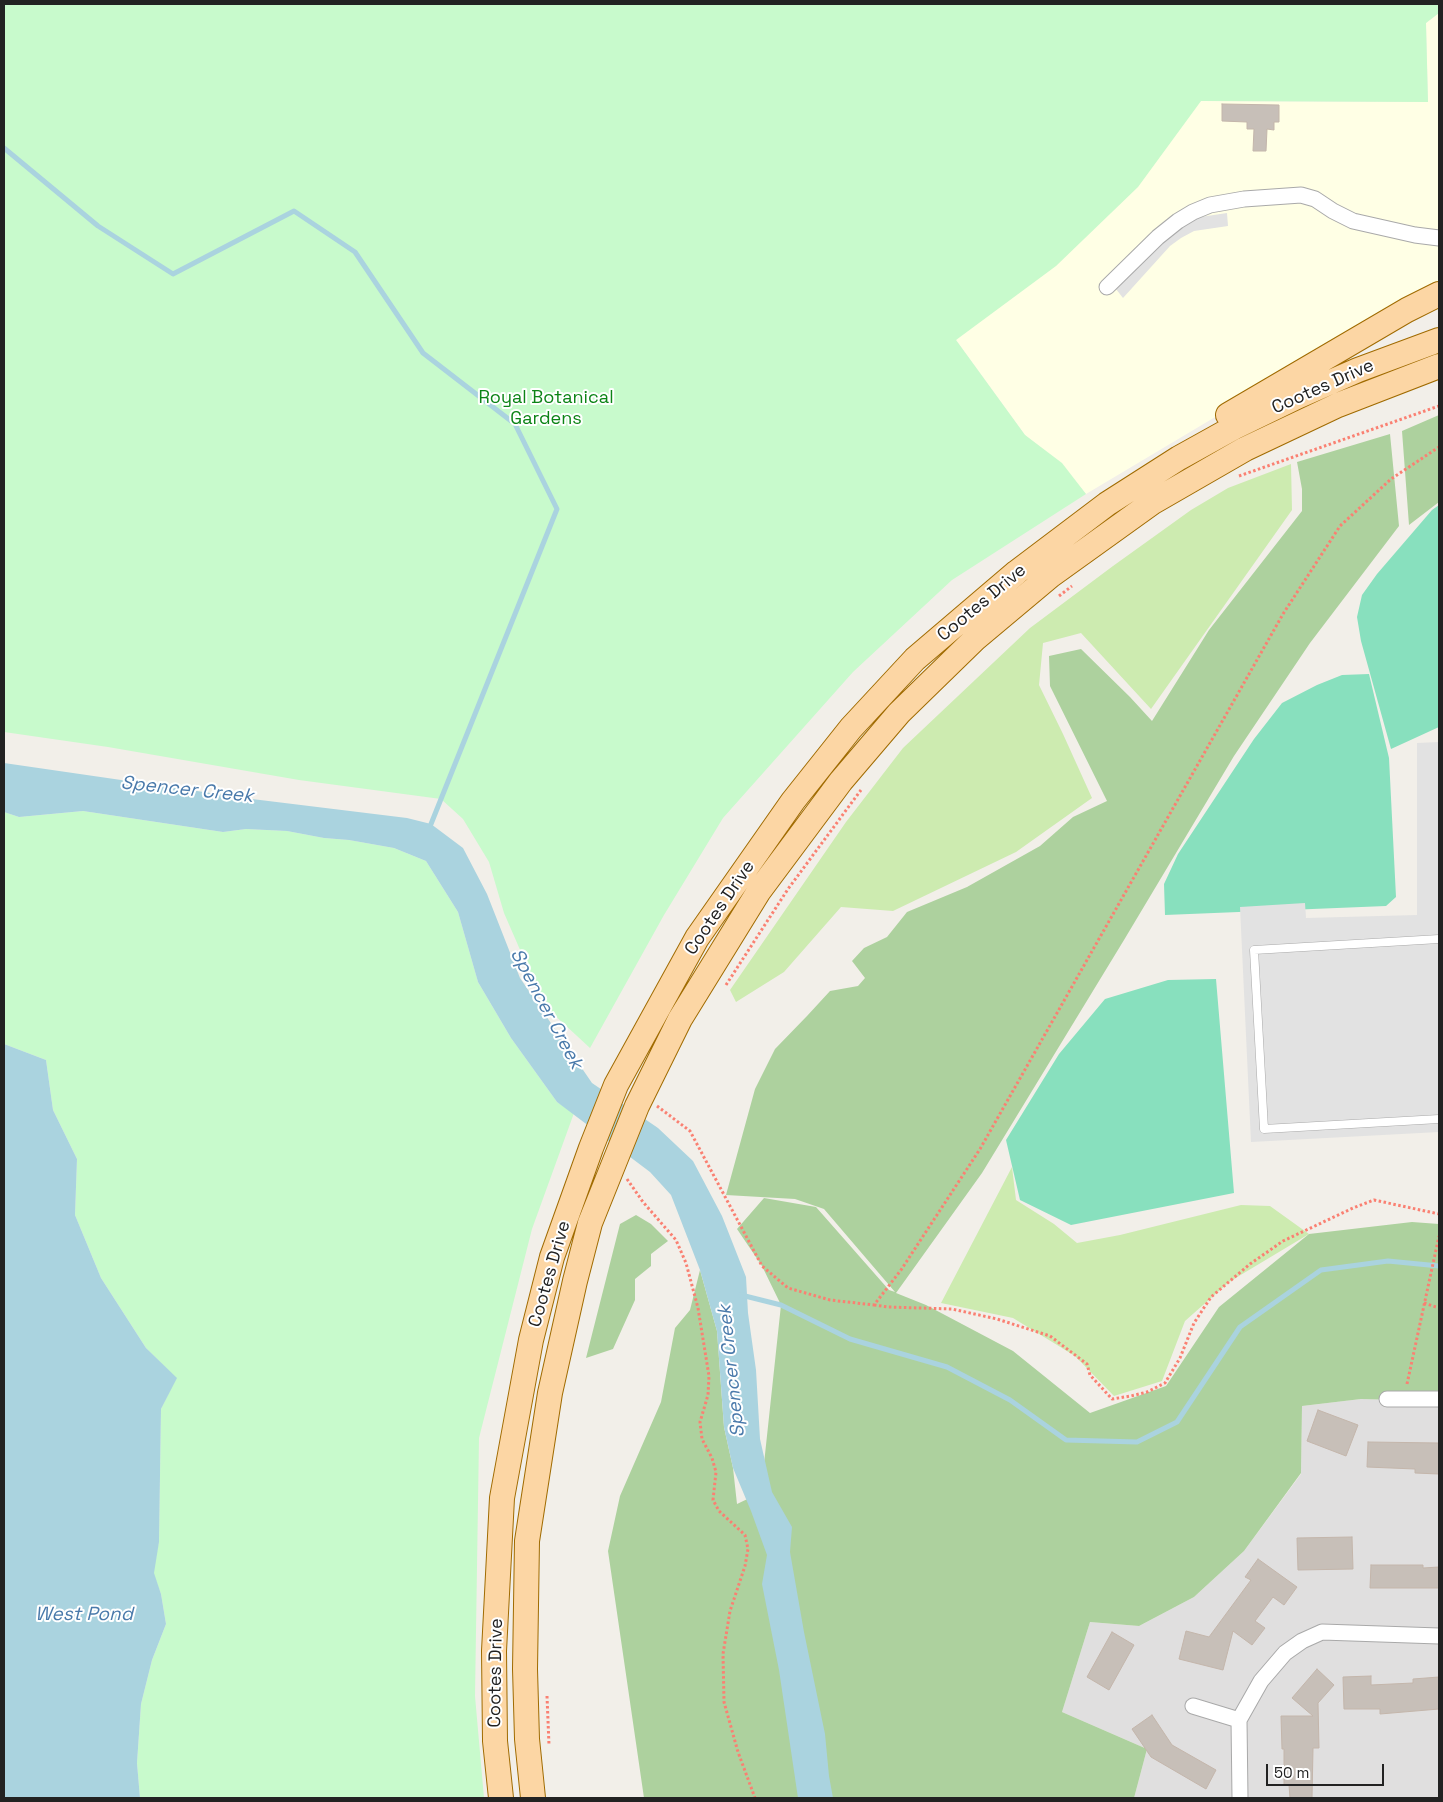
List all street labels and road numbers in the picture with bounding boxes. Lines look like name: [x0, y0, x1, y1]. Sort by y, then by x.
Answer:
street label: Cootes Drive: [1269, 355, 1377, 419]
street label: Cootes Drive: [933, 560, 1031, 646]
street label: Cootes Drive: [680, 857, 760, 959]
street label: Cootes Drive: [525, 1218, 575, 1330]
street label: Cootes Drive: [484, 1618, 508, 1728]

